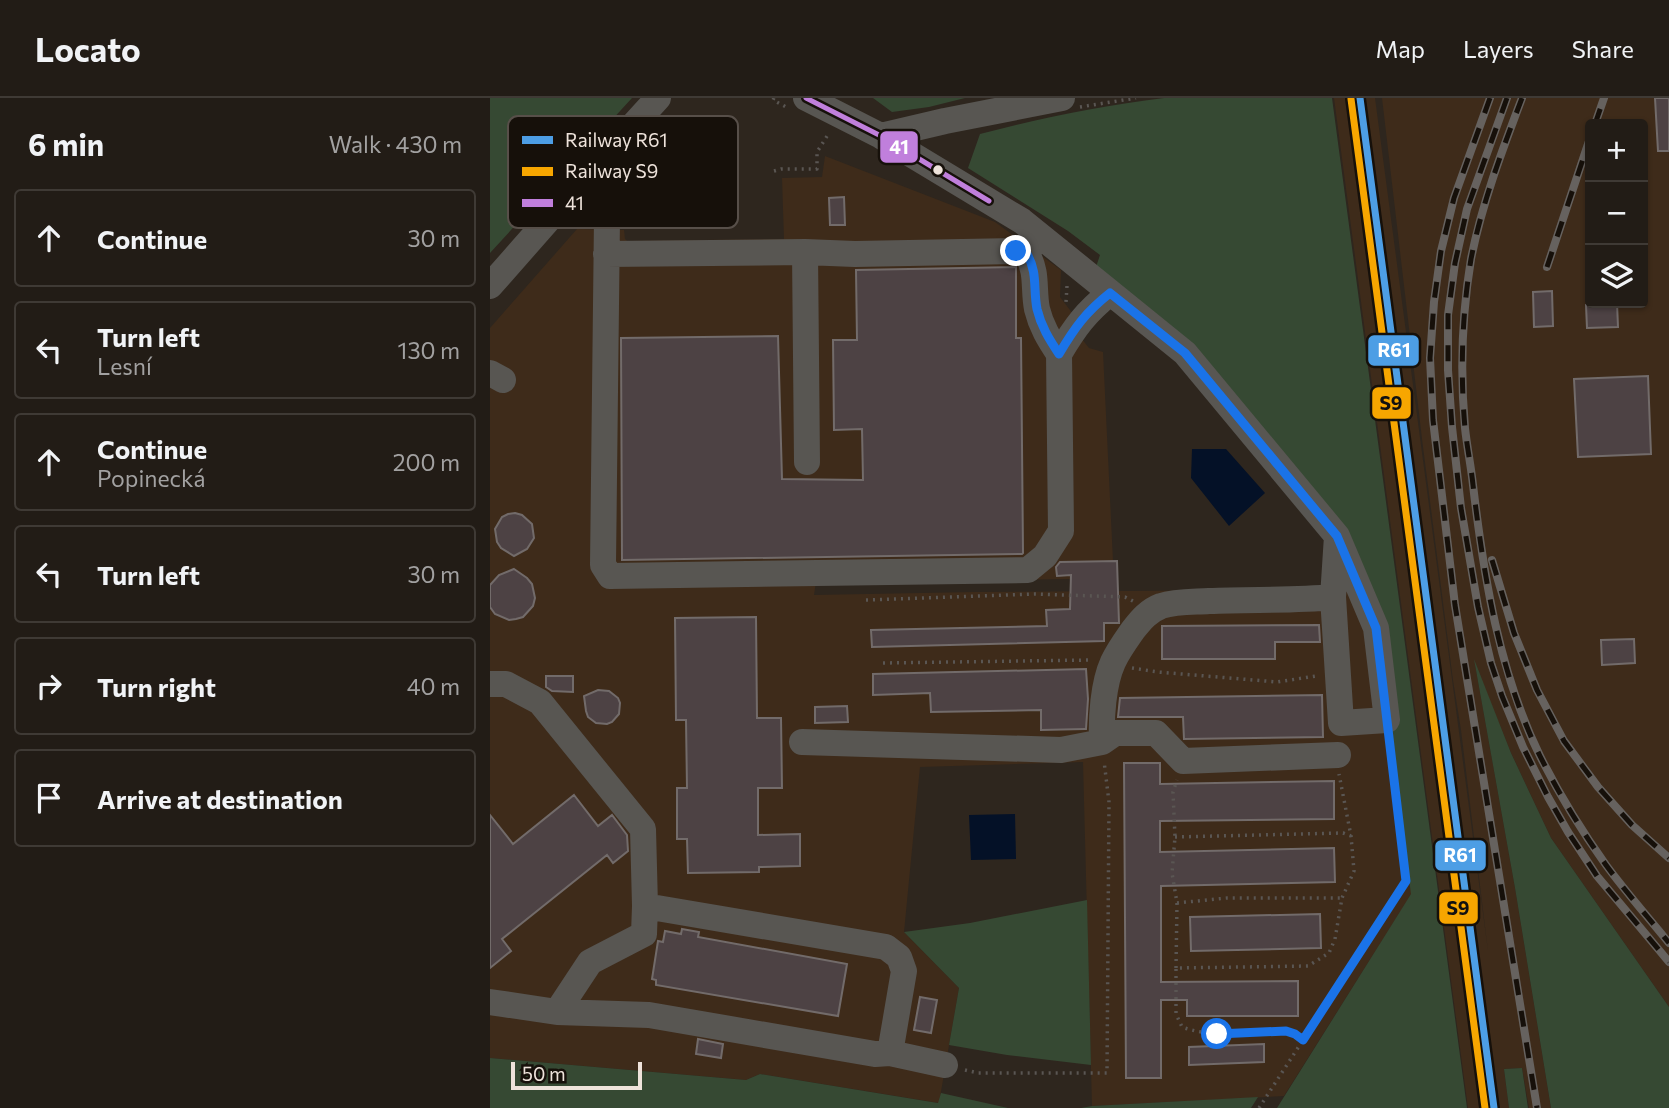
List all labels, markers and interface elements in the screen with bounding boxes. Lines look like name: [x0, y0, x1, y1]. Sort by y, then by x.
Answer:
text: Locato: [35, 28, 141, 69]
text: Map: [1376, 34, 1425, 63]
text: Layers: [1463, 34, 1534, 63]
text: Share: [1572, 34, 1634, 63]
legend: [508, 116, 738, 228]
map controls: [1585, 119, 1648, 308]
button: +: [1585, 119, 1648, 182]
text: 6 min: [28, 125, 104, 162]
text: Railway R61: [565, 128, 668, 151]
text: Walk · 430 m: [329, 130, 462, 158]
line badge: 41: [879, 130, 919, 164]
text: 41: [889, 135, 909, 158]
text: Railway S9: [565, 159, 658, 182]
unlabelled marker: [931, 163, 945, 177]
button: −: [1585, 182, 1648, 245]
text: 41: [565, 191, 584, 214]
icon: ahead: [30, 219, 68, 257]
text: Continue: [97, 223, 207, 254]
text: 30 m: [407, 224, 460, 252]
route end: [1000, 235, 1031, 266]
button: layers: [1585, 245, 1648, 308]
text: Turn left: [97, 321, 200, 352]
icon: left: [30, 331, 68, 369]
line badge: R61: [1367, 334, 1420, 367]
text: 130 m: [398, 336, 460, 364]
text: R61: [1377, 338, 1411, 361]
text: Lesní: [97, 352, 152, 380]
line badge: S9: [1371, 386, 1412, 420]
text: S9: [1379, 391, 1403, 414]
text: Continue: [97, 433, 207, 464]
icon: ahead: [30, 443, 68, 481]
text: 200 m: [393, 448, 460, 476]
text: Popinecká: [97, 464, 205, 492]
icon: left: [30, 555, 68, 593]
text: Turn left: [97, 559, 200, 590]
text: 30 m: [407, 560, 460, 588]
icon: right: [30, 667, 68, 705]
text: Turn right: [97, 671, 216, 702]
text: 40 m: [407, 672, 460, 700]
icon: arrive: [30, 779, 68, 817]
text: Arrive at destination: [97, 783, 343, 814]
line badge: R61: [1434, 839, 1487, 872]
text: R61: [1443, 843, 1477, 866]
line badge: S9: [1438, 891, 1479, 925]
text: S9: [1446, 896, 1470, 919]
route start: [1201, 1018, 1232, 1049]
scale bar: [511, 1059, 642, 1091]
text: 50 m: [522, 1062, 566, 1085]

